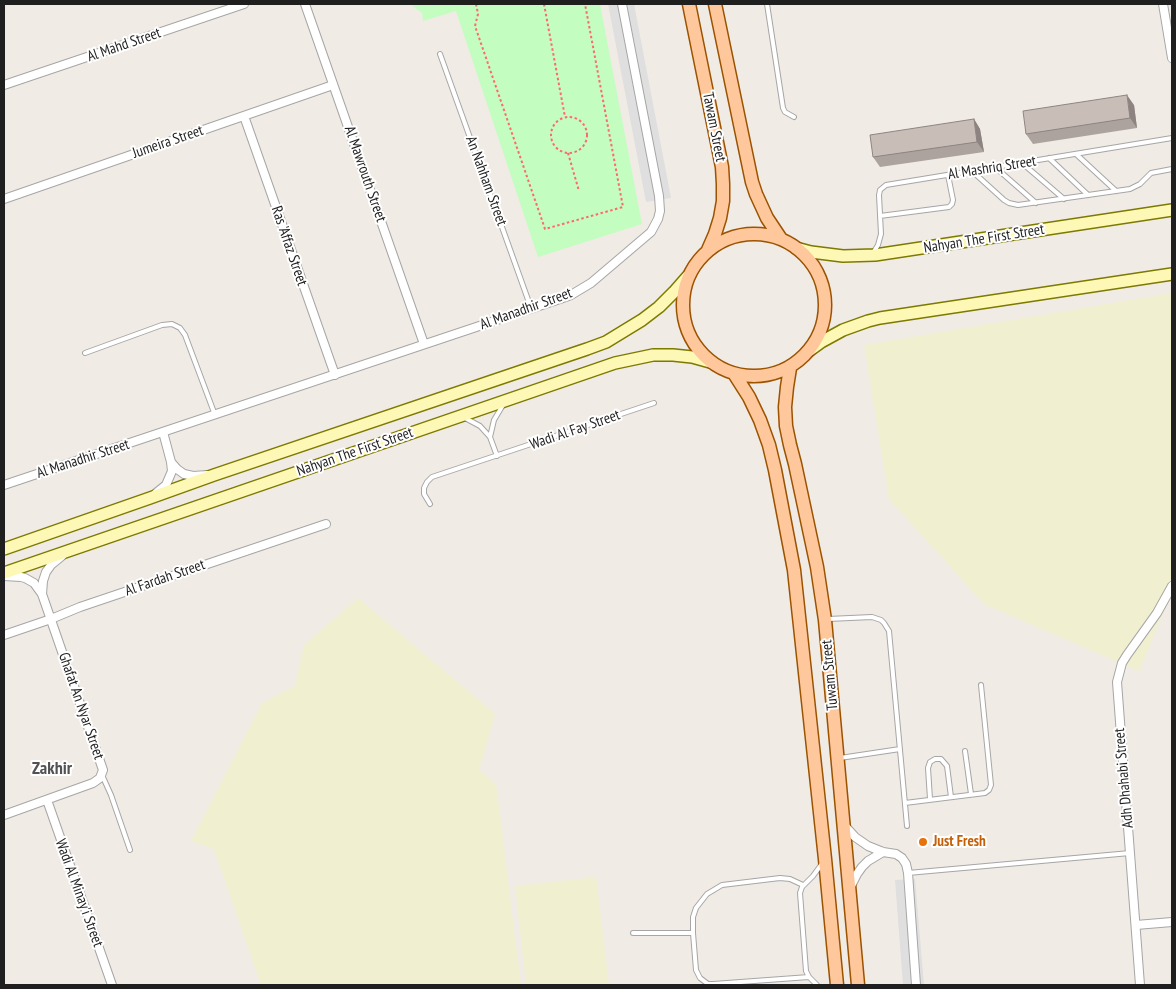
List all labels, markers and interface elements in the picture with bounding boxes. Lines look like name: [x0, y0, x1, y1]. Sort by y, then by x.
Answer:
street label: Al Mahd Street: [85, 24, 163, 66]
street label: Tawam Street: [698, 91, 730, 163]
street label: Jumeira Street: [130, 121, 206, 163]
street label: Al Mawrouth Street: [340, 124, 390, 224]
street label: An Nahham Street: [461, 134, 511, 228]
street label: Al Mashriq Street: [947, 152, 1037, 184]
street label: Ras 'Affaz Street: [267, 204, 311, 288]
street label: Nahyan The First Street: [922, 221, 1046, 257]
street label: Al Manadhir Street: [478, 284, 574, 334]
street label: Wadi Al Fay Street: [527, 406, 623, 454]
street label: Nahyan The First Street: [295, 424, 415, 480]
street label: Al Manadhir Street: [34, 436, 132, 482]
street label: Al Fardah Street: [123, 556, 207, 600]
street label: Tuwam Street: [818, 639, 842, 711]
street label: Ghafat An Nyar Street: [54, 650, 108, 762]
street label: Adh Dhahabi Street: [1111, 727, 1137, 829]
district label: Zakhir: [32, 758, 72, 780]
place label: Just Fresh: [933, 833, 986, 851]
marker: Just Fresh: [917, 836, 929, 848]
street label: Wadi Al Minay'i Street: [51, 837, 107, 949]

